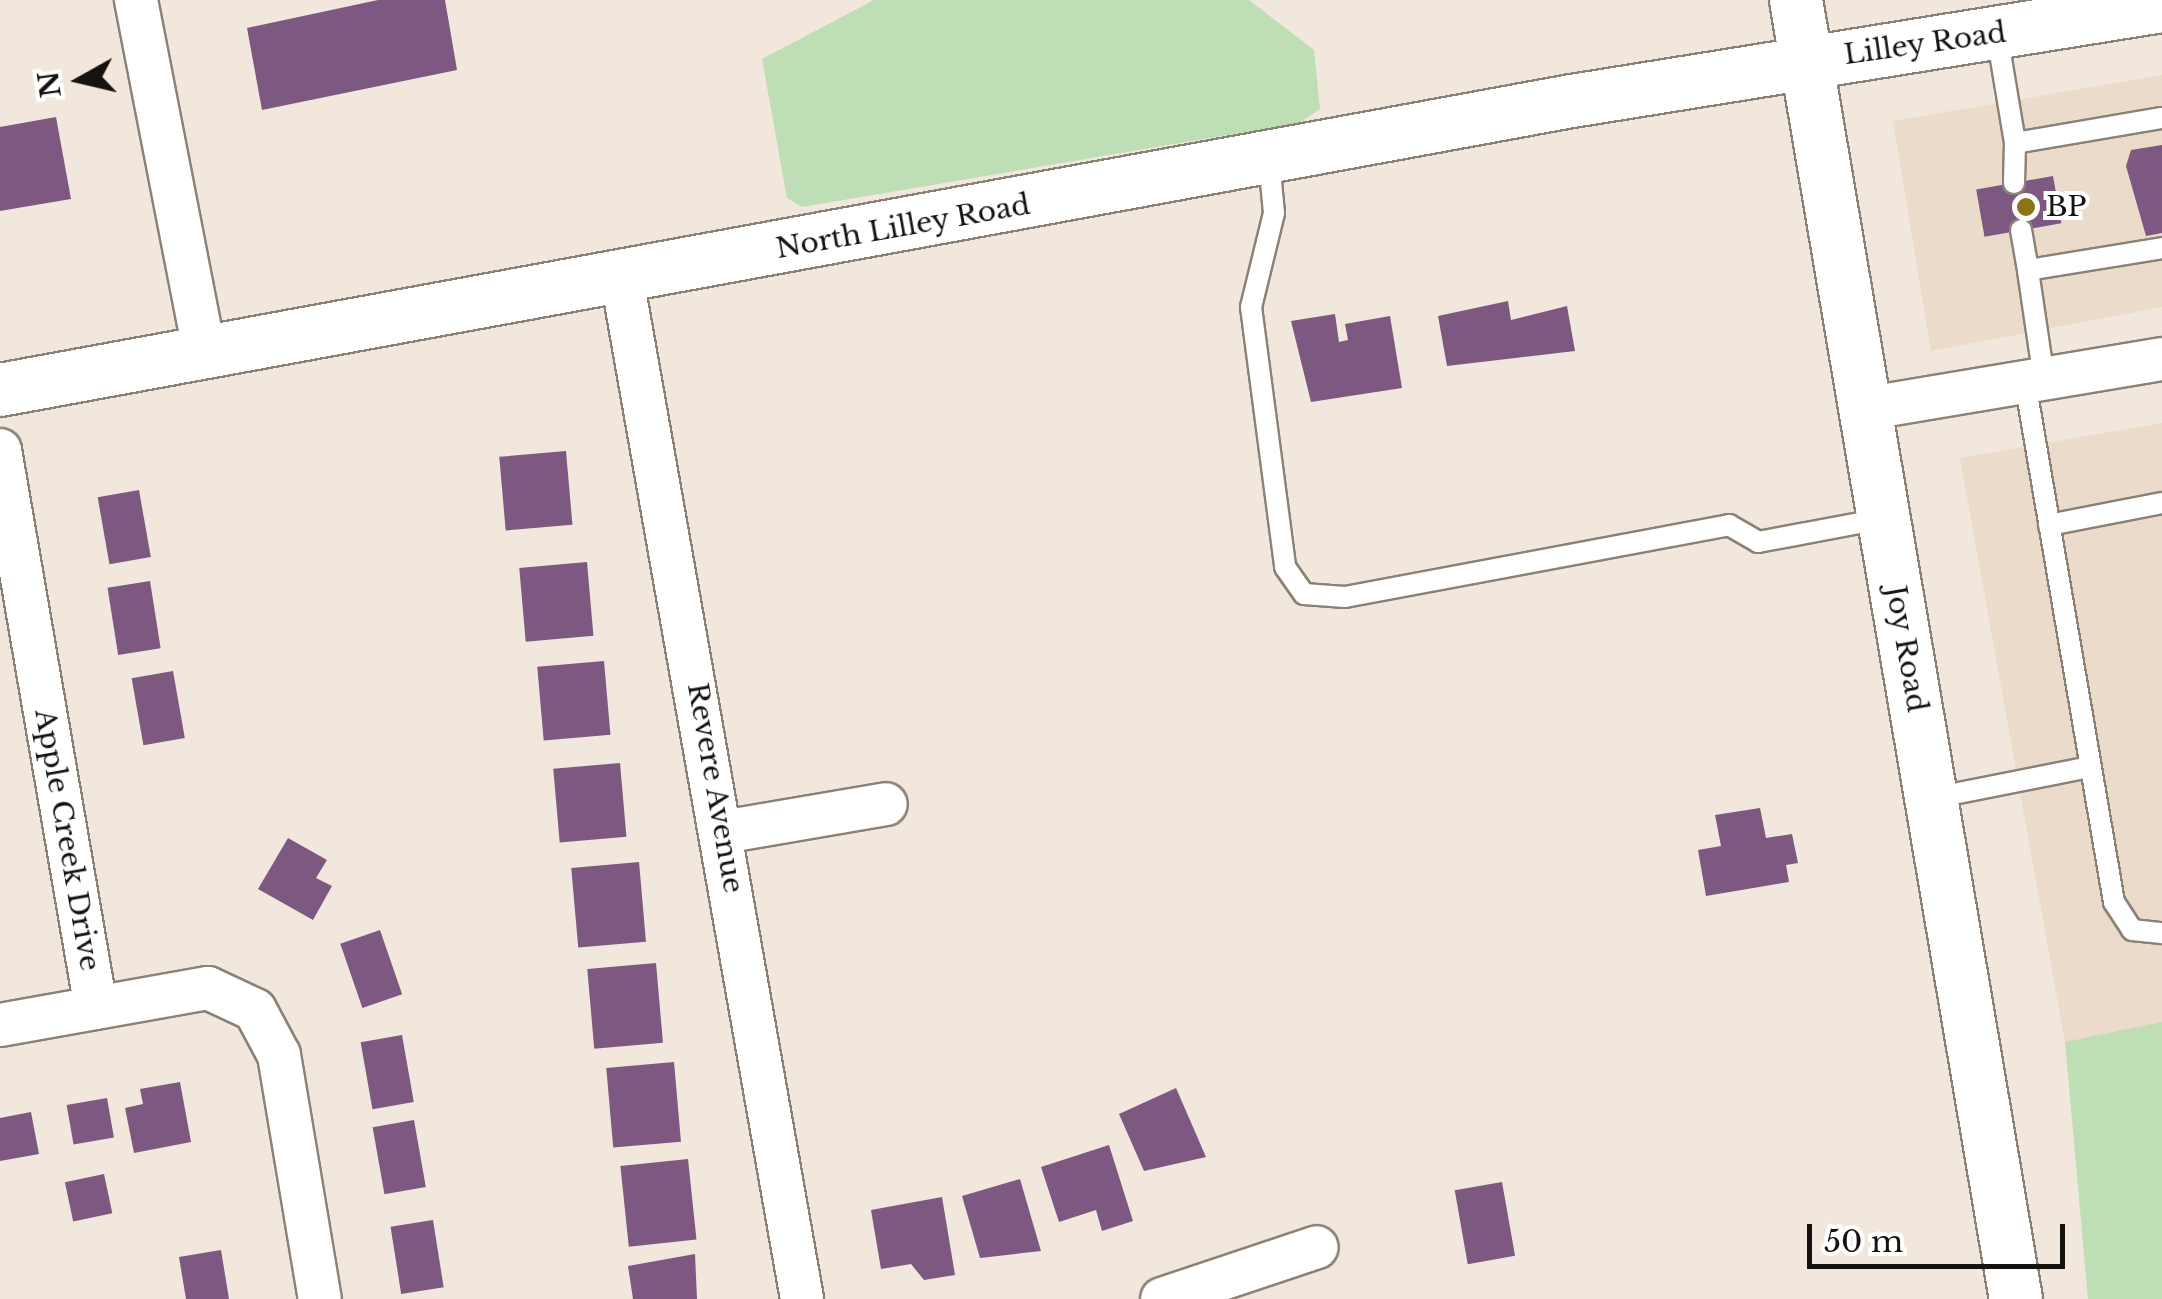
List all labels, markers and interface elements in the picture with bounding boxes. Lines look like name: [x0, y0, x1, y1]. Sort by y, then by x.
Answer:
street label: Lilley Road: [1841, 16, 2009, 72]
north arrow: [30, 30, 130, 130]
text: N: [31, 69, 69, 100]
street label: North Lilley Road: [773, 188, 1033, 266]
place label: BP: [2046, 190, 2087, 224]
marker: BP: [2015, 196, 2037, 218]
street label: Joy Road: [1878, 583, 1934, 715]
street label: Revere Avenue: [680, 680, 750, 896]
street label: Apple Creek Drive: [27, 706, 107, 974]
scale bar: [1812, 1204, 2070, 1266]
text: 50 m: [1824, 1223, 1903, 1260]

